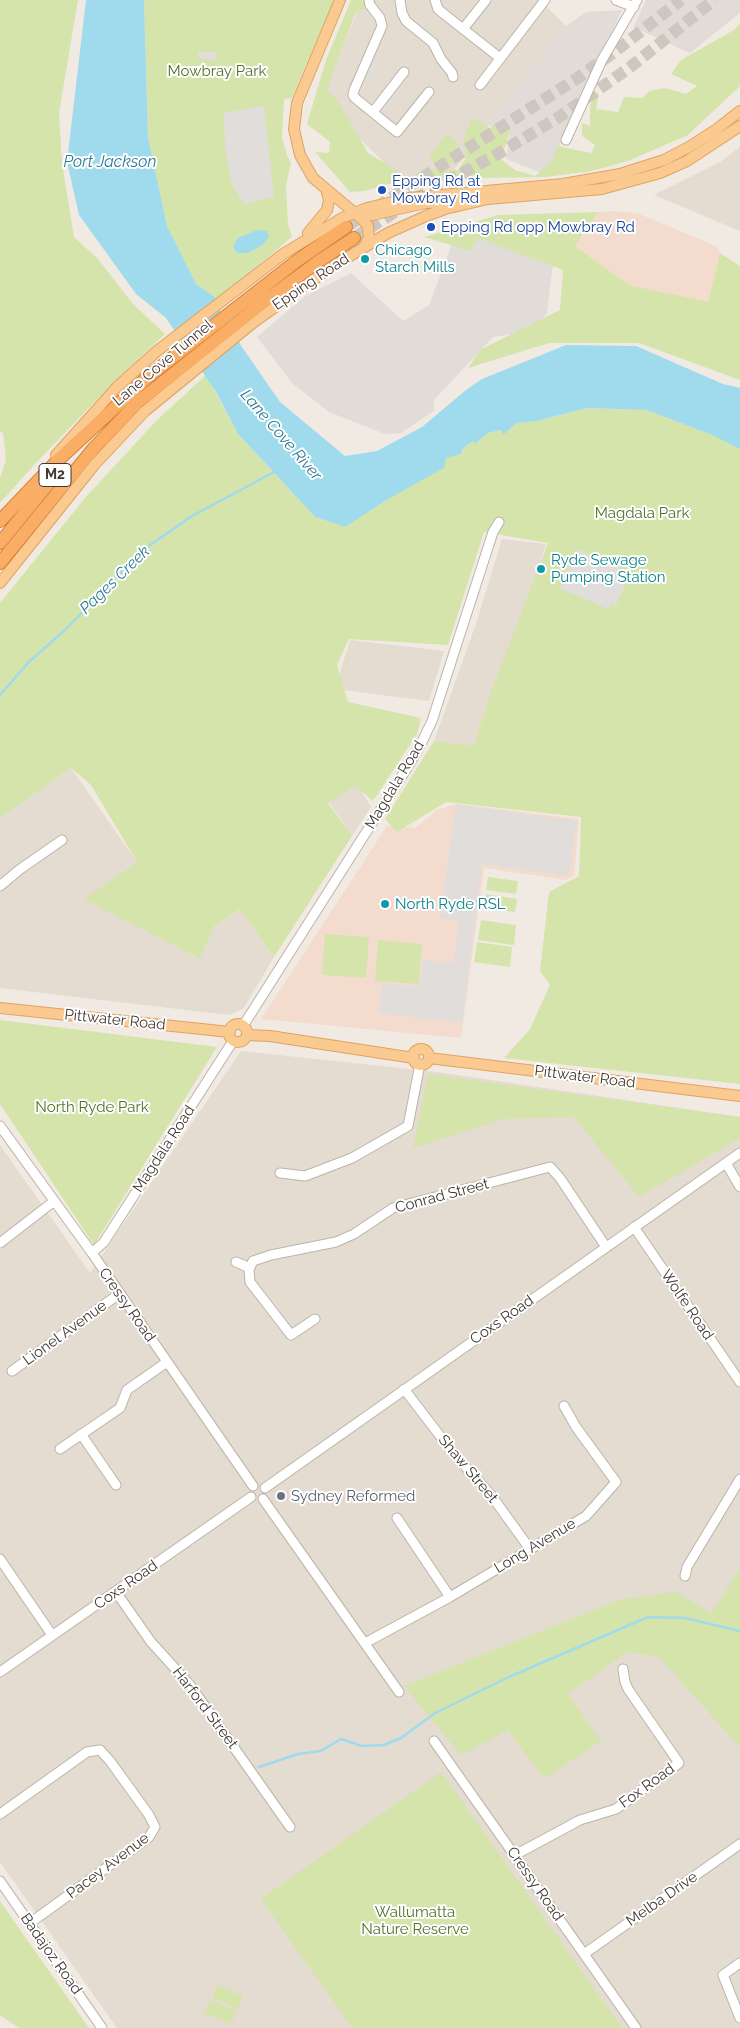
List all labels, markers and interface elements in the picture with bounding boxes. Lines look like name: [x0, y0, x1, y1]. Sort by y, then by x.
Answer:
park label: Mowbray Park: [168, 62, 266, 80]
water label: Port Jackson: [64, 152, 156, 172]
place label: Epping Rd at Mowbray Rd: [392, 172, 481, 207]
marker: Epping Rd at Mowbray Rd: [376, 184, 388, 196]
place label: Epping Rd opp Mowbray Rd: [441, 218, 635, 236]
marker: Epping Rd opp Mowbray Rd: [425, 221, 437, 233]
place label: Chicago Starch Mills: [375, 241, 455, 276]
street label: Epping Road: [269, 250, 353, 314]
marker: Chicago Starch Mills: [359, 253, 371, 265]
street label: Lane Cove Tunnel: [109, 316, 217, 410]
water label: Lane Cove River: [236, 386, 326, 484]
road number: M2: [39, 464, 71, 486]
park label: Magdala Park: [595, 504, 689, 522]
water label: Pages Creek: [76, 542, 154, 618]
place label: Ryde Sewage Pumping Station: [551, 551, 665, 586]
marker: Ryde Sewage Pumping Station: [535, 563, 547, 575]
street label: Magdala Road: [362, 737, 428, 833]
place label: North Ryde RSL: [395, 895, 505, 913]
marker: North Ryde RSL: [379, 898, 391, 910]
street label: Pittwater Road: [64, 1006, 166, 1034]
street label: Pittwater Road: [534, 1062, 636, 1092]
park label: North Ryde Park: [35, 1098, 149, 1116]
street label: Magdala Road: [129, 1102, 199, 1196]
street label: Conrad Street: [393, 1175, 491, 1217]
street label: Cressy Road: [95, 1264, 159, 1346]
street label: Wolfe Road: [657, 1266, 717, 1344]
street label: Coxs Road: [467, 1292, 537, 1348]
street label: Lionel Avenue: [20, 1297, 110, 1369]
street label: Shaw Street: [434, 1431, 502, 1507]
place label: Sydney Reformed: [291, 1487, 415, 1505]
marker: Sydney Reformed: [275, 1490, 287, 1502]
street label: Long Avenue: [491, 1515, 579, 1577]
street label: Coxs Road: [91, 1557, 161, 1613]
street label: Harford Street: [168, 1664, 242, 1752]
street label: Fox Road: [616, 1760, 678, 1812]
street label: Pacey Avenue: [63, 1829, 153, 1903]
street label: Cressy Road: [503, 1843, 567, 1925]
street label: Melba Drive: [623, 1868, 701, 1930]
park label: Wallumatta Nature Reserve: [361, 1903, 469, 1938]
street label: Badajoz Road: [16, 1910, 86, 1998]

